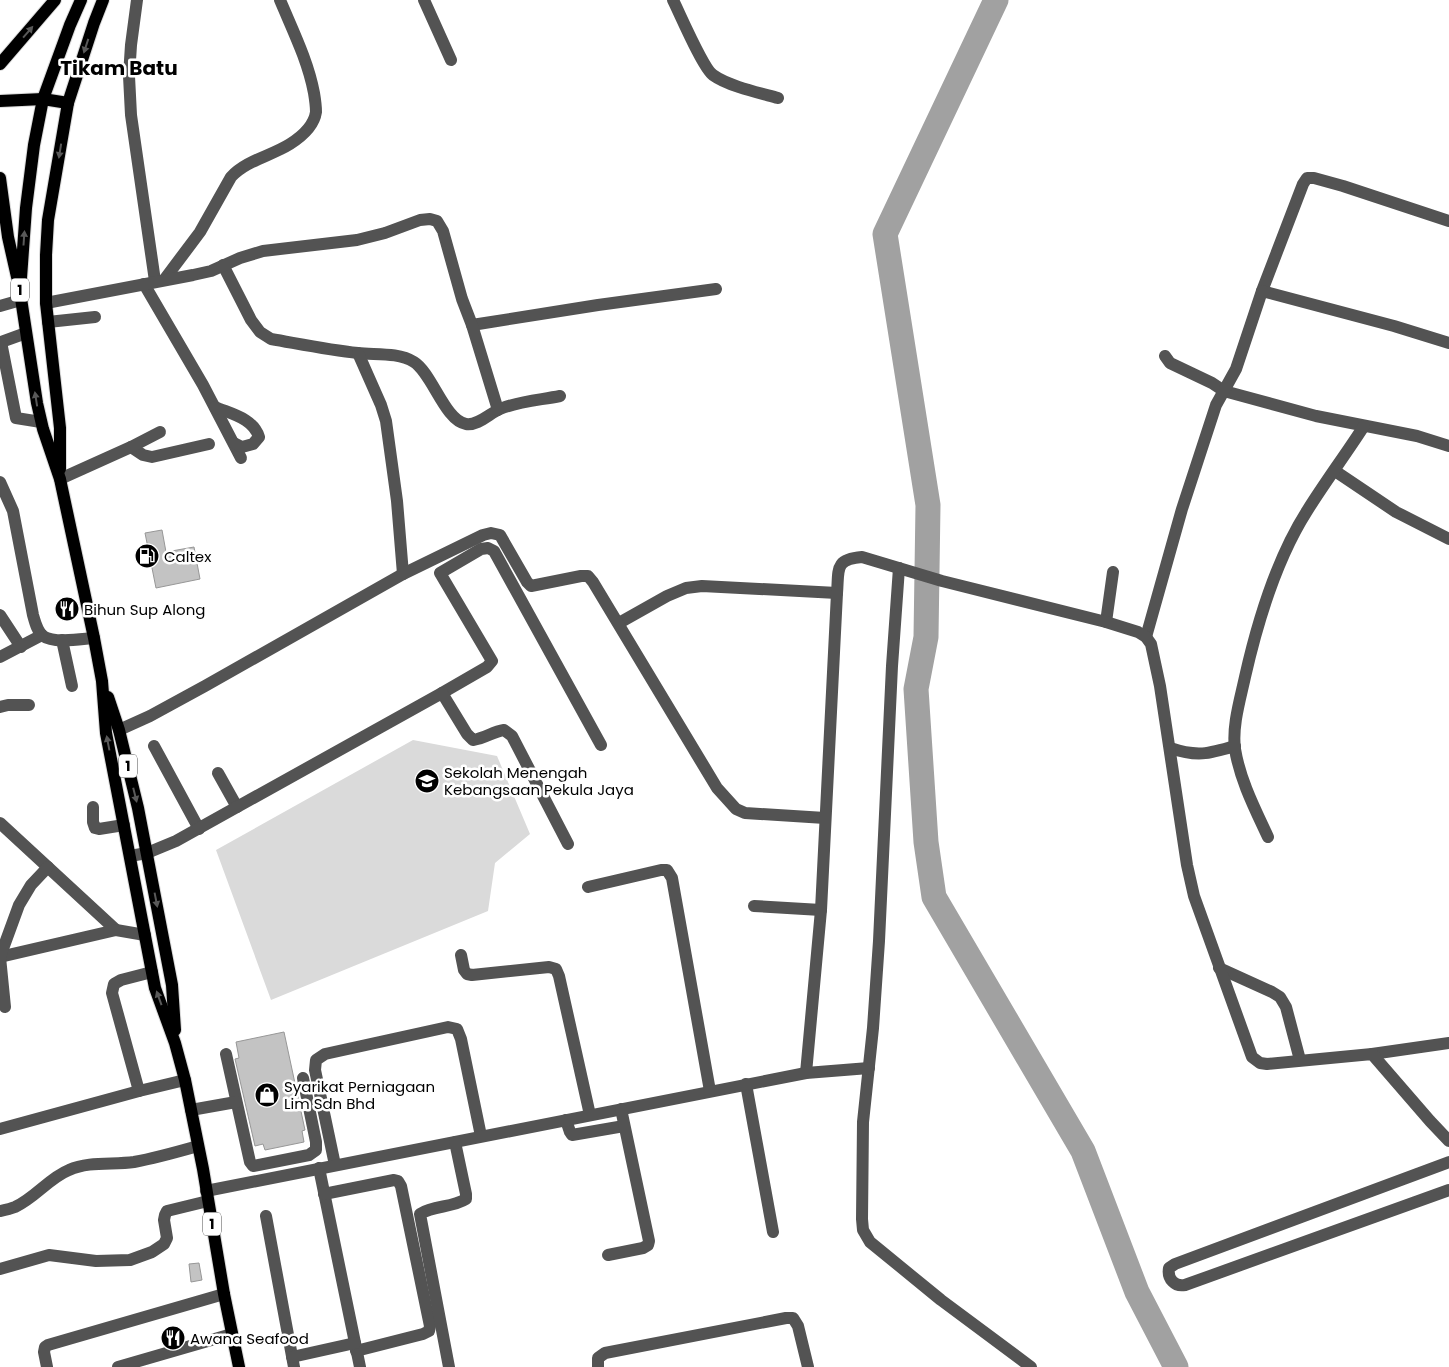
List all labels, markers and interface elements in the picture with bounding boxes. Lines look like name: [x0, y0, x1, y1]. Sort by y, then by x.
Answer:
one-way arrow: [22, 25, 33, 38]
one-way arrow: [82, 38, 90, 53]
district label: Tikam Batu: [60, 54, 178, 82]
one-way arrow: [55, 144, 63, 160]
one-way arrow: [21, 229, 29, 245]
road number: 1: [11, 278, 29, 302]
one-way arrow: [32, 390, 40, 406]
fuel station icon: Caltex: [134, 543, 160, 569]
place label: Caltex: [164, 546, 211, 567]
restaurant icon: Bihun Sup Along: [54, 596, 80, 622]
place label: Bihun Sup Along: [84, 599, 205, 620]
one-way arrow: [104, 736, 112, 751]
road number: 1: [119, 754, 137, 778]
place label: Sekolah Menengah Kebangsaan Pekula Jaya: [444, 762, 634, 800]
school or university icon: Sekolah Menengah Kebangsaan Pekula Jaya: [414, 768, 440, 794]
one-way arrow: [131, 787, 139, 802]
one-way arrow: [152, 893, 160, 909]
one-way arrow: [155, 990, 162, 1005]
place label: Syarikat Perniagaan Lim Sdn Bhd: [284, 1076, 435, 1114]
shop icon: Syarikat Perniagaan Lim Sdn Bhd: [254, 1082, 280, 1108]
road number: 1: [203, 1212, 221, 1236]
restaurant icon: Awana Seafood: [160, 1325, 186, 1351]
place label: Awana Seafood: [190, 1328, 309, 1349]

